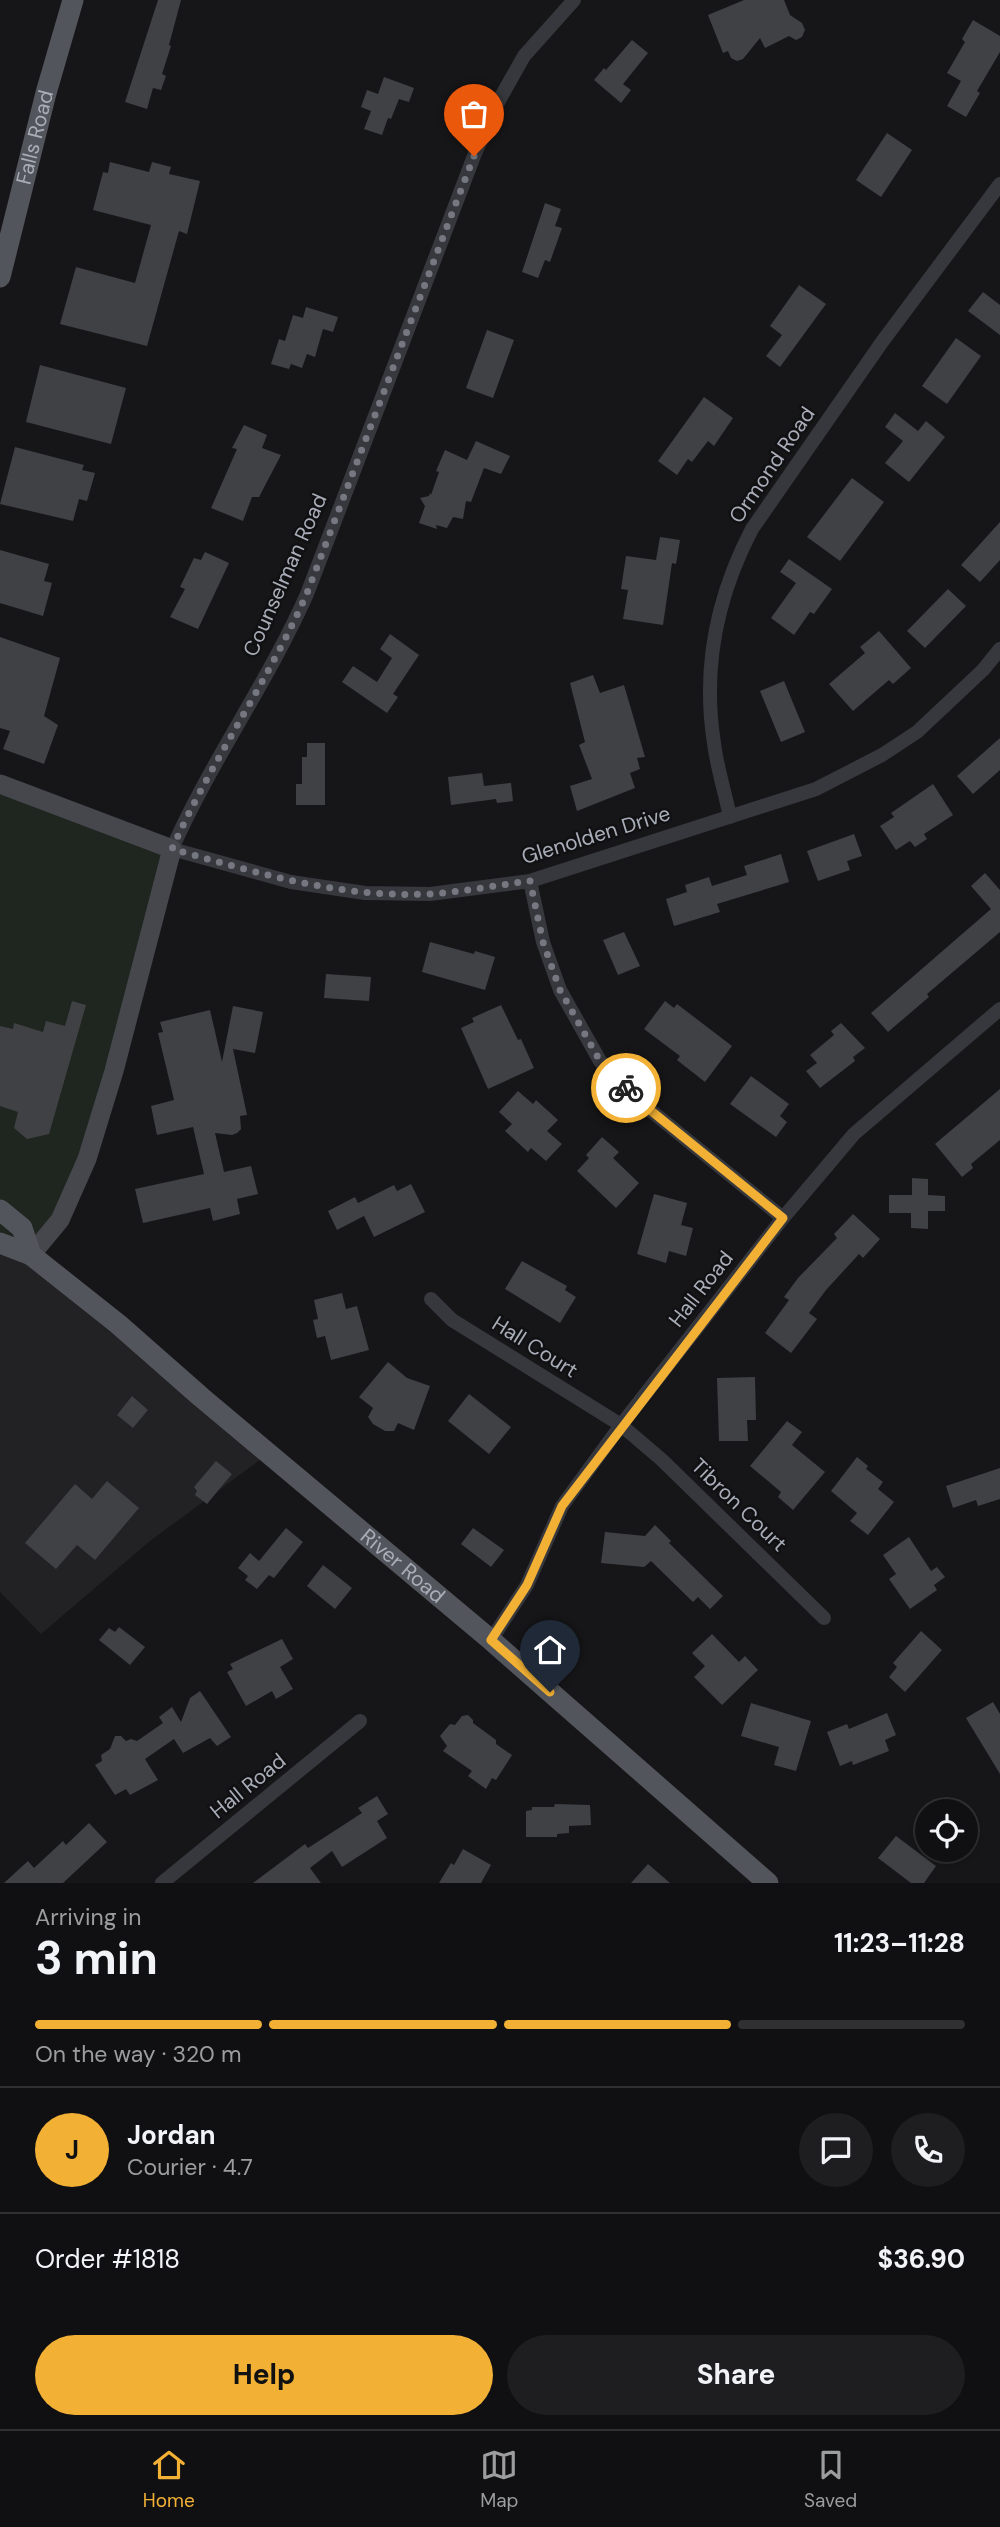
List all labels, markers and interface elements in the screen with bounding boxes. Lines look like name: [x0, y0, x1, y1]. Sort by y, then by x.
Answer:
pin: [444, 84, 504, 156]
street label: Falls Road: [10, 87, 60, 187]
icon: bag: [455, 95, 493, 133]
street label: Ormond Road: [723, 401, 821, 529]
street label: Counselman Road: [237, 489, 333, 661]
street label: Glenolden Drive: [518, 799, 674, 871]
courier: [591, 1053, 661, 1123]
icon: bike: [607, 1069, 645, 1107]
street label: Hall Road: [662, 1245, 740, 1333]
street label: Hall Court: [487, 1310, 583, 1384]
street label: Tibron Court: [685, 1452, 793, 1558]
street label: River Road: [355, 1522, 451, 1610]
pin: [520, 1620, 580, 1692]
icon: home: [531, 1631, 569, 1669]
street label: Hall Road: [204, 1747, 292, 1825]
map controls: [915, 1799, 978, 1862]
button: locate: [915, 1799, 978, 1862]
text: Arriving in: [35, 1902, 141, 1932]
text: 11:23–11:28: [834, 1926, 965, 1960]
text: 3 min: [35, 1928, 158, 1988]
text: On the way · 320 m: [35, 2039, 241, 2069]
button: chat: [799, 2113, 873, 2187]
button: phone: [891, 2113, 965, 2187]
text: Jordan: [127, 2118, 216, 2152]
text: J: [65, 2133, 79, 2167]
text: Courier · 4.7: [127, 2152, 253, 2182]
text: Order #1818: [35, 2242, 180, 2276]
text: $36.90: [877, 2242, 965, 2276]
button: Help: [35, 2335, 493, 2415]
button: Share: [507, 2335, 965, 2415]
tab: Home: [143, 2446, 195, 2513]
tab: Map: [480, 2446, 518, 2513]
tab: Saved: [804, 2446, 857, 2513]

